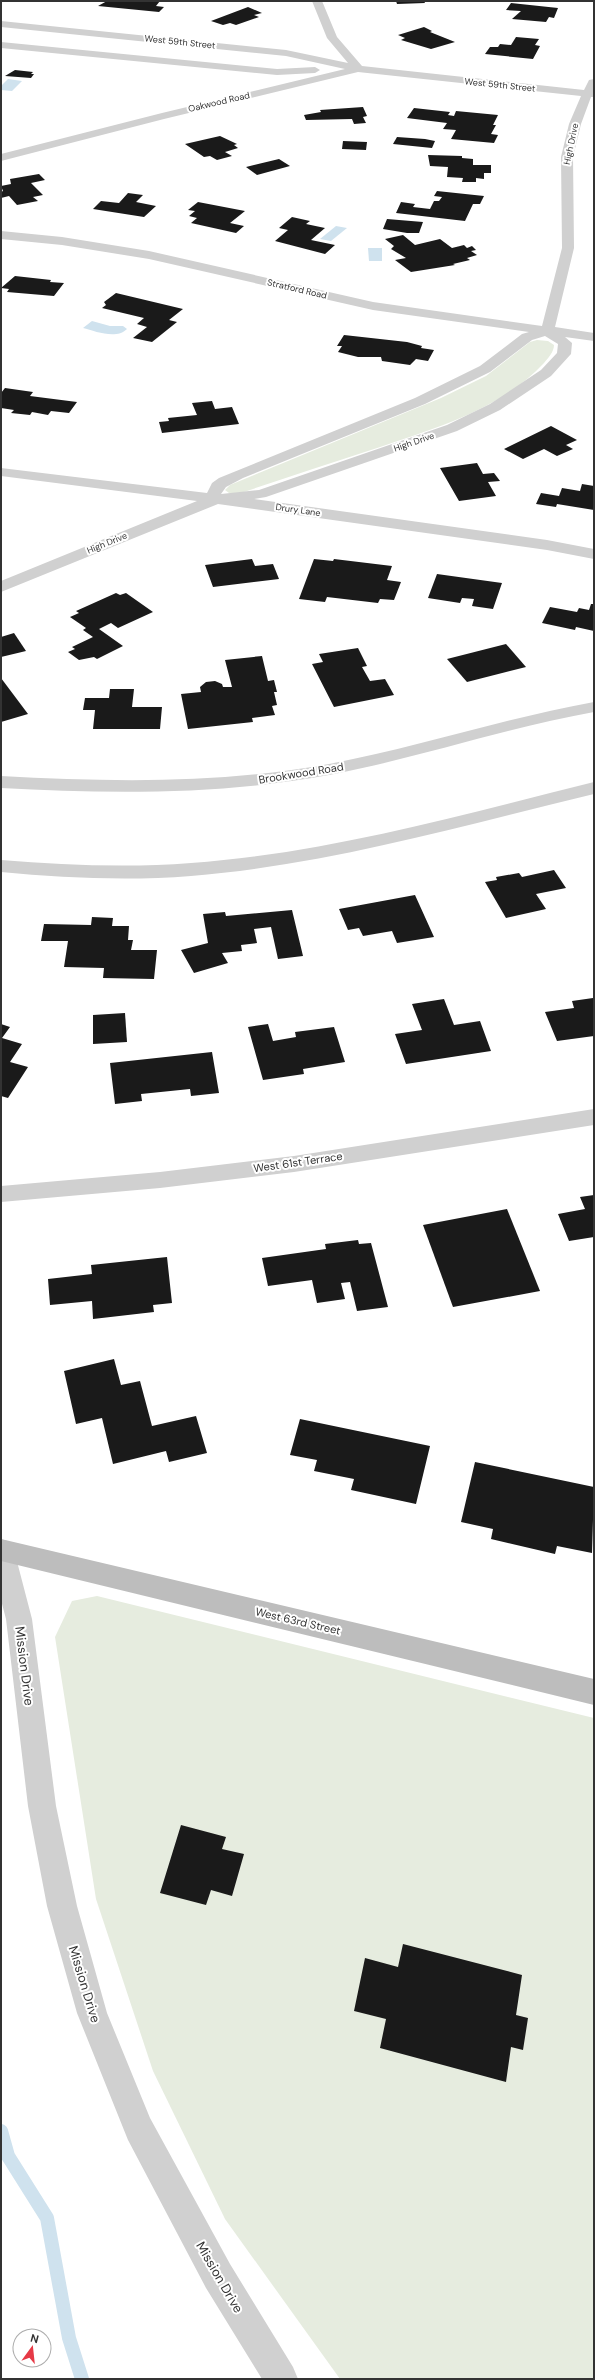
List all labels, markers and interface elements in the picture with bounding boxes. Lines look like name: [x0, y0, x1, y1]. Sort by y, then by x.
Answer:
street label: West 59th Street: [144, 32, 216, 52]
street label: West 59th Street: [464, 75, 536, 95]
street label: Oakwood Road: [187, 89, 251, 115]
street label: High Drive: [561, 122, 581, 166]
street label: Stratford Road: [266, 276, 328, 302]
street label: High Drive: [392, 429, 436, 455]
street label: Drury Lane: [275, 501, 321, 519]
street label: High Drive: [85, 530, 129, 556]
street label: Brookwood Road: [258, 759, 345, 787]
street label: West 61st Terrace: [253, 1149, 343, 1175]
street label: West 63rd Street: [254, 1604, 342, 1638]
street label: Mission Drive: [11, 1626, 38, 1707]
street label: Mission Drive: [65, 1944, 104, 2025]
street label: Mission Drive: [192, 2239, 247, 2316]
north arrow: [12, 2328, 52, 2368]
text: N: [29, 2331, 40, 2346]

